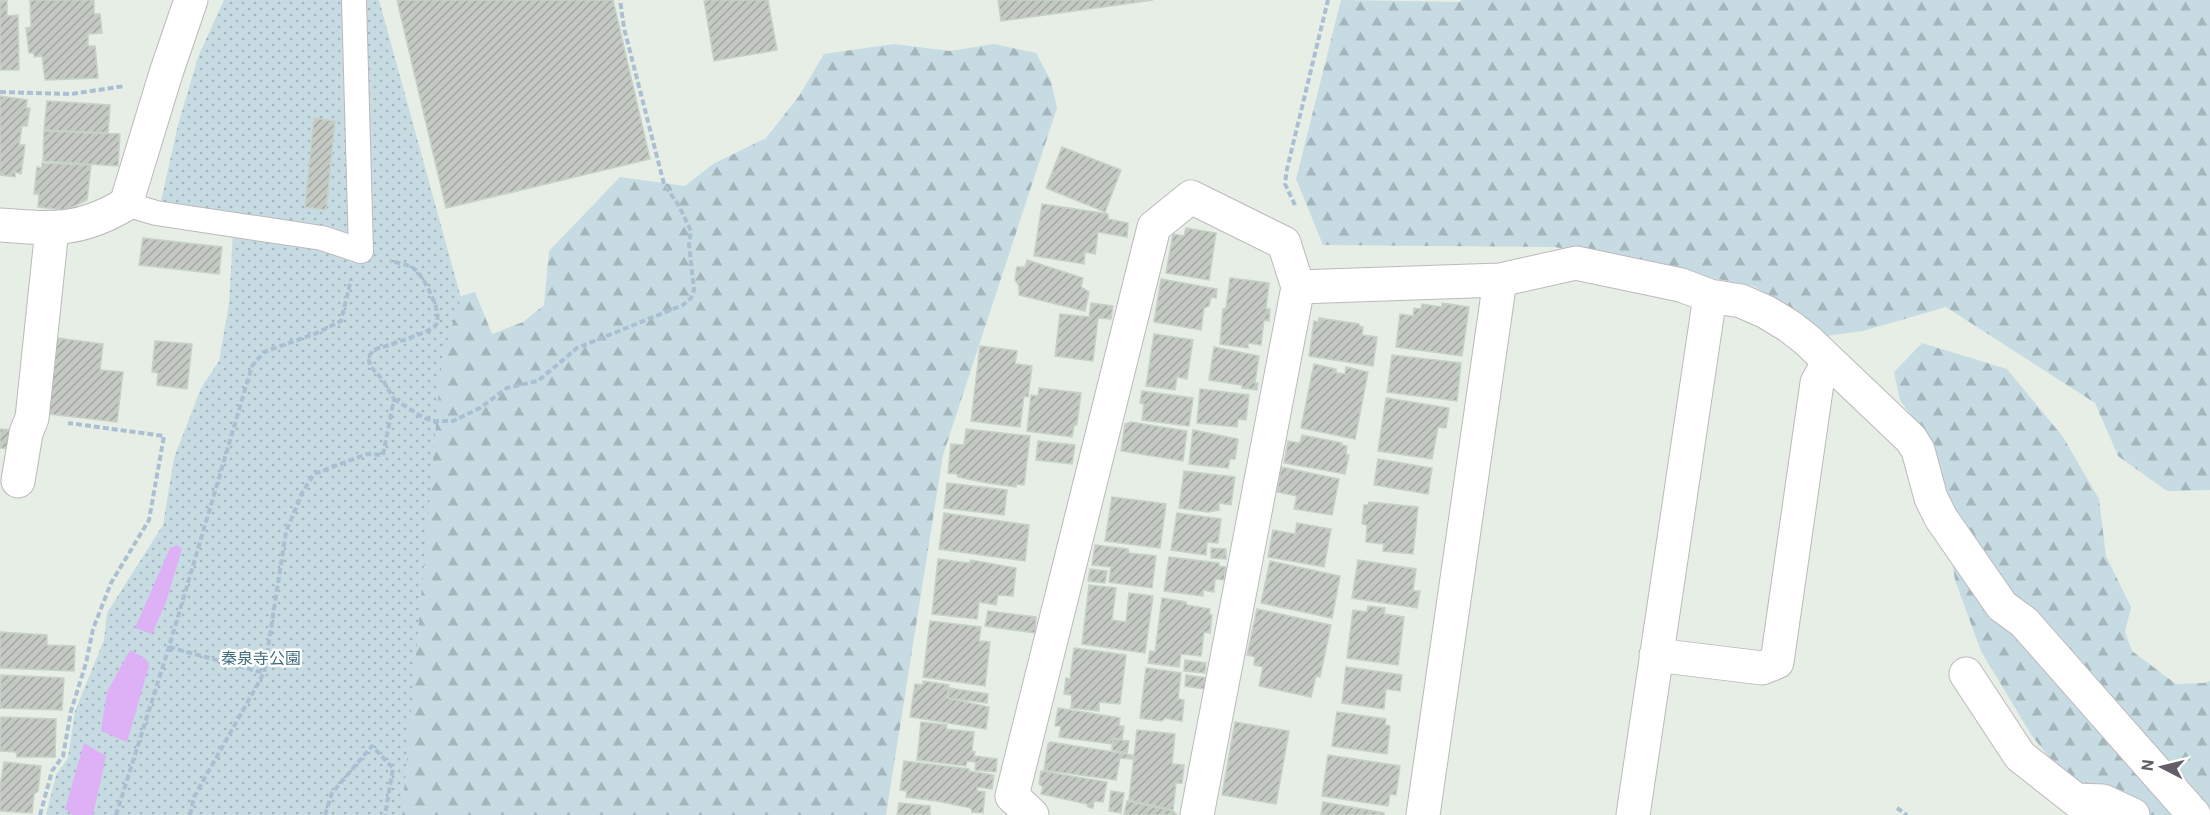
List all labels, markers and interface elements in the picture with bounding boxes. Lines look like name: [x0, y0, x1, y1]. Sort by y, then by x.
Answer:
park label: 秦泉寺公園: [221, 649, 301, 668]
north arrow: [2132, 737, 2192, 797]
text: N: [2137, 758, 2158, 772]

